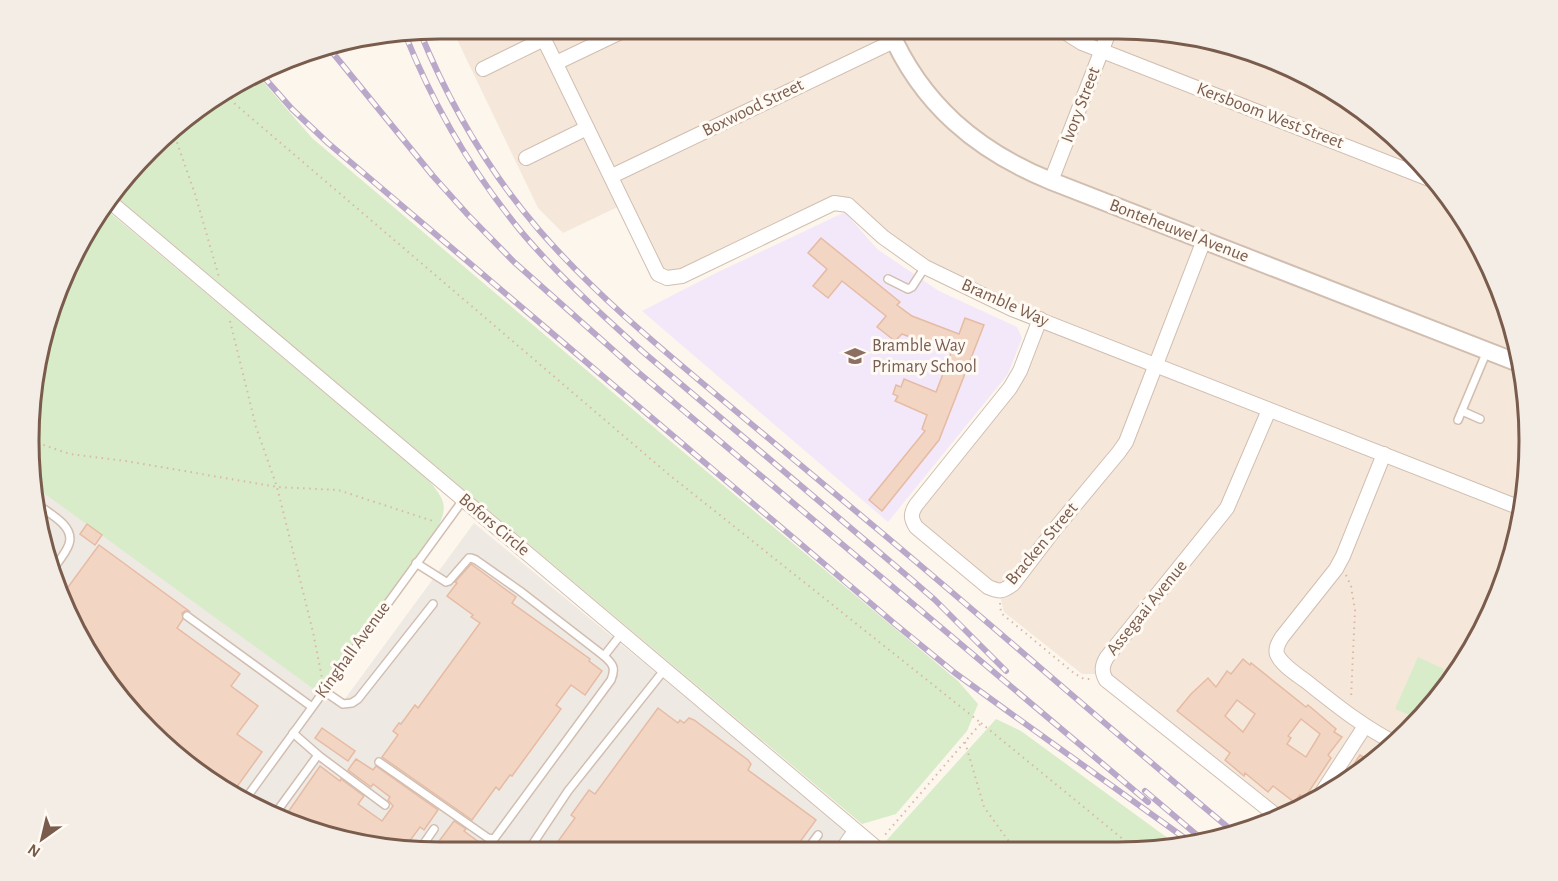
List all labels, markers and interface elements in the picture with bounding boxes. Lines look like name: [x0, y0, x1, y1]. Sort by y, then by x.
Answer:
street label: Ivory Street: [1058, 64, 1104, 145]
street label: Boxwood Street: [700, 76, 807, 140]
street label: Kersboom West Street: [1194, 80, 1346, 152]
street label: Bonteheuwel Avenue: [1107, 196, 1251, 266]
street label: Bramble Way: [959, 276, 1052, 330]
place label: Bramble Way Primary School: [872, 337, 977, 376]
school or university icon: Bramble Way Primary School: [843, 344, 867, 368]
street label: Bofors Circle: [455, 490, 533, 560]
street label: Bracken Street: [1003, 499, 1082, 589]
street label: Assegaai Avenue: [1103, 557, 1191, 659]
street label: Kinghall Avenue: [312, 598, 394, 702]
north arrow: [12, 809, 72, 869]
text: N: [25, 841, 43, 860]

